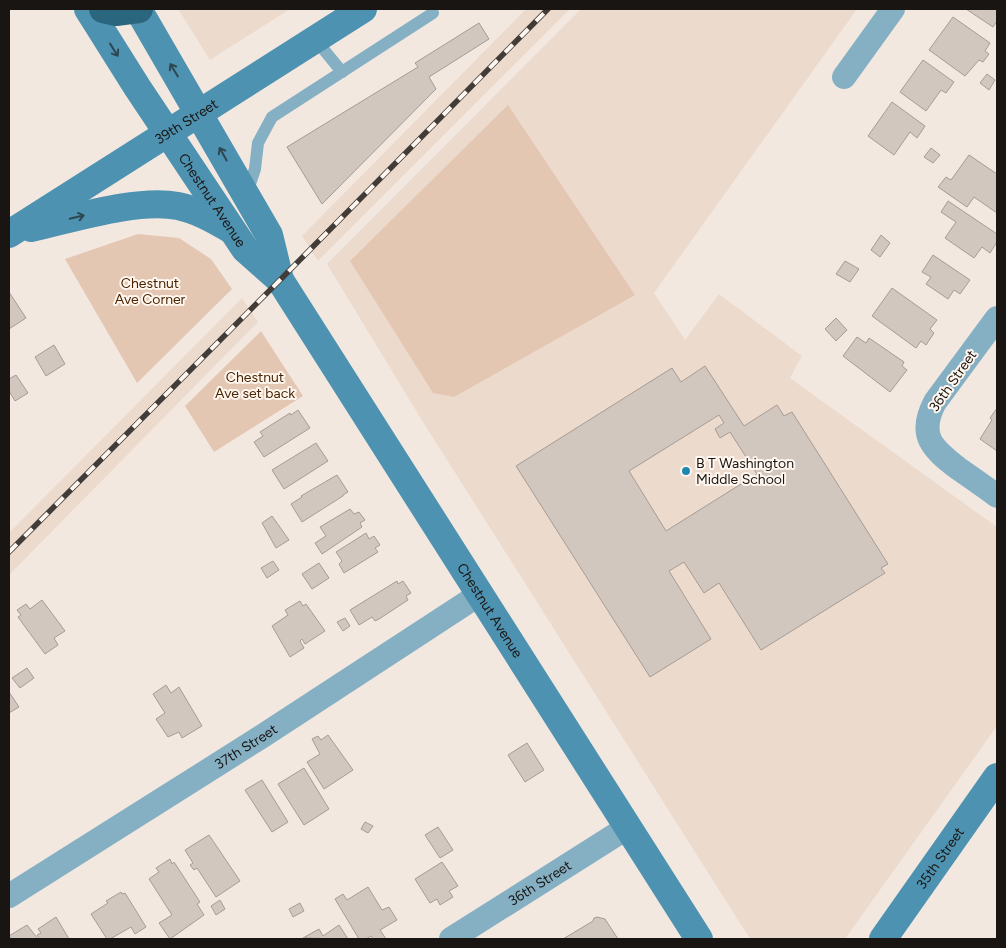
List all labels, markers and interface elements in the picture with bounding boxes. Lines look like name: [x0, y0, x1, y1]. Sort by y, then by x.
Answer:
one-way arrow: [109, 43, 119, 57]
one-way arrow: [169, 64, 179, 78]
street label: 39th Street: [152, 95, 221, 148]
one-way arrow: [217, 147, 227, 161]
street label: Chestnut Avenue: [175, 150, 250, 250]
one-way arrow: [68, 212, 84, 222]
park label: Chestnut Ave Corner: [115, 275, 186, 308]
street label: 36th Street: [926, 347, 980, 415]
park label: Chestnut Ave set back: [215, 369, 295, 402]
place label: B T Washington Middle School: [696, 455, 794, 488]
marker: B T Washington Middle School: [680, 465, 692, 477]
street label: Chestnut Avenue: [454, 560, 527, 661]
street label: 37th Street: [211, 720, 280, 773]
street label: 35th Street: [912, 824, 968, 892]
street label: 36th Street: [505, 857, 574, 909]

